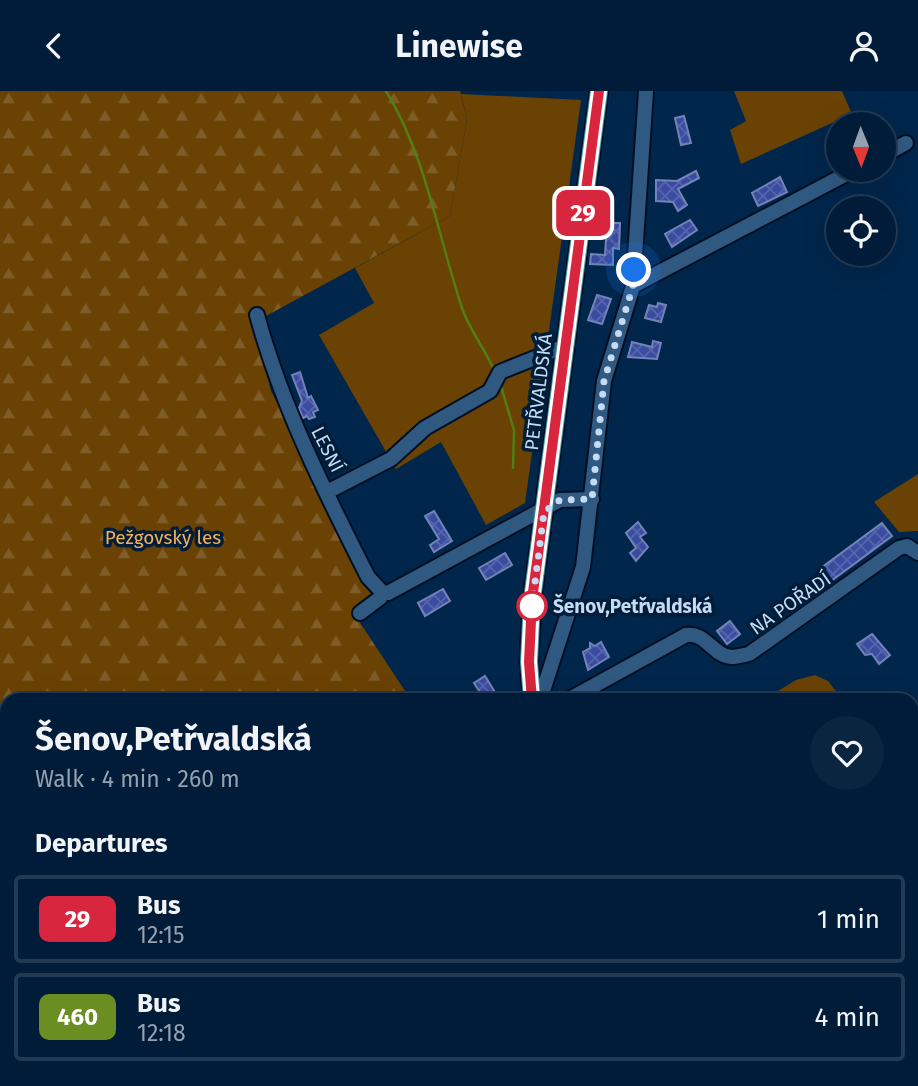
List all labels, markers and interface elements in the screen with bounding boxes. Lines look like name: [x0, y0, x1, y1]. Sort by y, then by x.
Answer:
icon: back: [35, 27, 73, 65]
text: Linewise: [395, 27, 523, 65]
icon: person: [845, 27, 883, 65]
north arrow: [826, 112, 896, 182]
map controls: [826, 112, 896, 266]
line badge: 29: [552, 190, 614, 236]
button: locate: [826, 196, 896, 266]
text: 29: [570, 199, 596, 227]
your location: [616, 252, 651, 287]
street label: PETŘVALDSKÁ: [520, 332, 557, 452]
street label: LESNÍ: [306, 422, 349, 476]
park label: Pežgovský les: [105, 526, 221, 549]
street label: NA POŘADÍ: [745, 567, 835, 640]
marker: Šenov,Petřvaldská: [517, 591, 547, 621]
place label: Šenov,Petřvaldská: [553, 593, 712, 618]
button: heart: [810, 716, 884, 790]
text: Šenov,Petřvaldská: [35, 719, 312, 759]
text: Walk · 4 min · 260 m: [35, 765, 240, 793]
text: Departures: [35, 828, 168, 859]
text: Bus: [137, 890, 180, 921]
text: 1 min: [817, 904, 880, 935]
text: 29: [65, 905, 90, 933]
text: 12:15: [137, 921, 184, 949]
text: Bus: [137, 988, 180, 1019]
text: 4 min: [814, 1002, 880, 1033]
text: 460: [57, 1003, 98, 1031]
text: 12:18: [137, 1019, 186, 1047]

